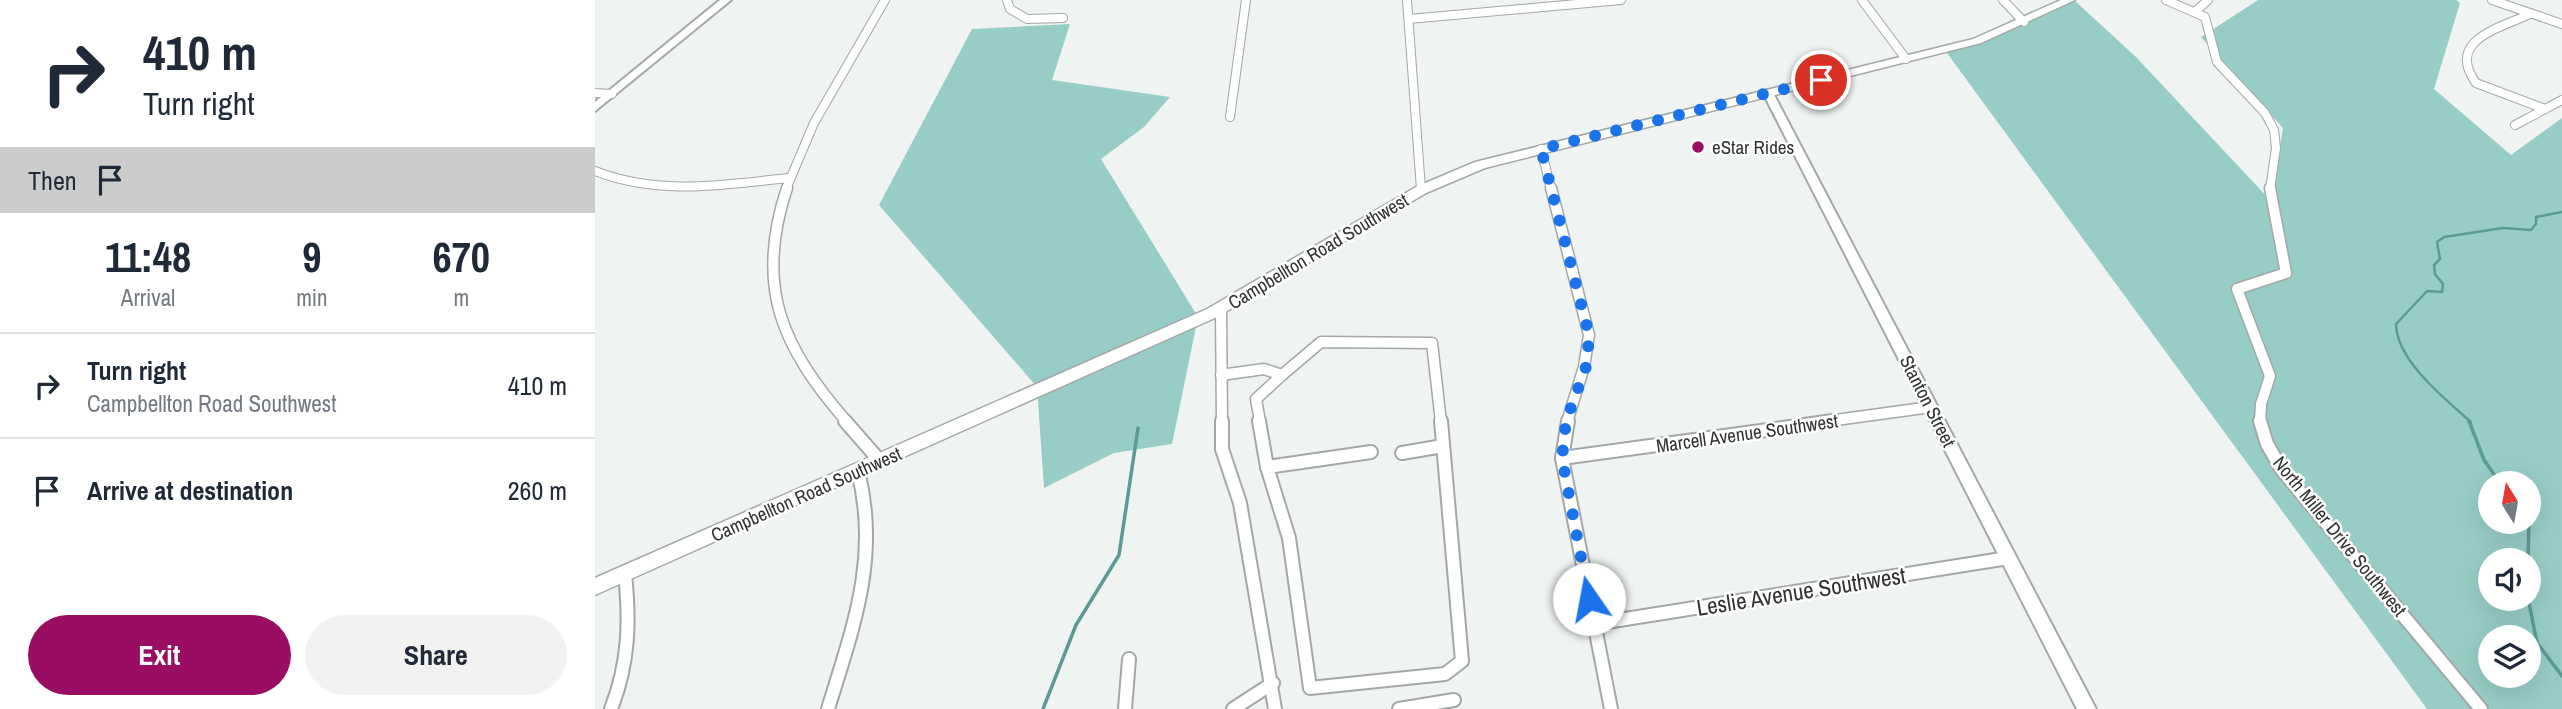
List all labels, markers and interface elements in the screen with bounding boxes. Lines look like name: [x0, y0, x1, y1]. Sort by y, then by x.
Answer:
text: 410 m: [143, 19, 257, 85]
icon: right: [28, 28, 119, 119]
pin: [1791, 50, 1851, 110]
icon: arrive: [1802, 61, 1840, 99]
text: Turn right: [143, 82, 255, 125]
place label: eStar Rides: [1712, 134, 1794, 160]
marker: eStar Rides: [1690, 139, 1706, 155]
icon: arrive: [91, 161, 129, 199]
text: Then: [28, 163, 77, 198]
street label: Campbellton Road Southwest: [1223, 186, 1414, 315]
text: 11:48: [105, 229, 191, 285]
text: 9: [302, 229, 321, 285]
text: 670: [433, 229, 490, 285]
text: Arrival: [121, 282, 175, 313]
text: min: [296, 282, 328, 313]
text: m: [453, 282, 469, 313]
street label: Stanton Street: [1894, 351, 1962, 452]
text: Turn right: [87, 353, 186, 388]
icon: right: [28, 367, 66, 405]
text: 410 m: [508, 368, 567, 403]
text: Campbellton Road Southwest: [87, 388, 337, 419]
street label: Marcell Avenue Southwest: [1654, 407, 1840, 459]
street label: Campbellton Road Southwest: [707, 440, 906, 548]
street label: North Miller Drive Southwest: [2267, 450, 2413, 622]
north arrow: [2478, 471, 2541, 534]
map controls: [2478, 471, 2541, 688]
icon: arrive: [28, 472, 66, 510]
text: Arrive at destination: [87, 473, 293, 508]
text: 260 m: [508, 473, 567, 508]
button: sound: [2478, 548, 2541, 611]
street label: Leslie Avenue Southwest: [1694, 559, 1908, 623]
position arrow: [1552, 562, 1626, 636]
button: Exit: [28, 615, 291, 695]
button: Share: [305, 615, 567, 695]
button: layers: [2478, 625, 2541, 688]

